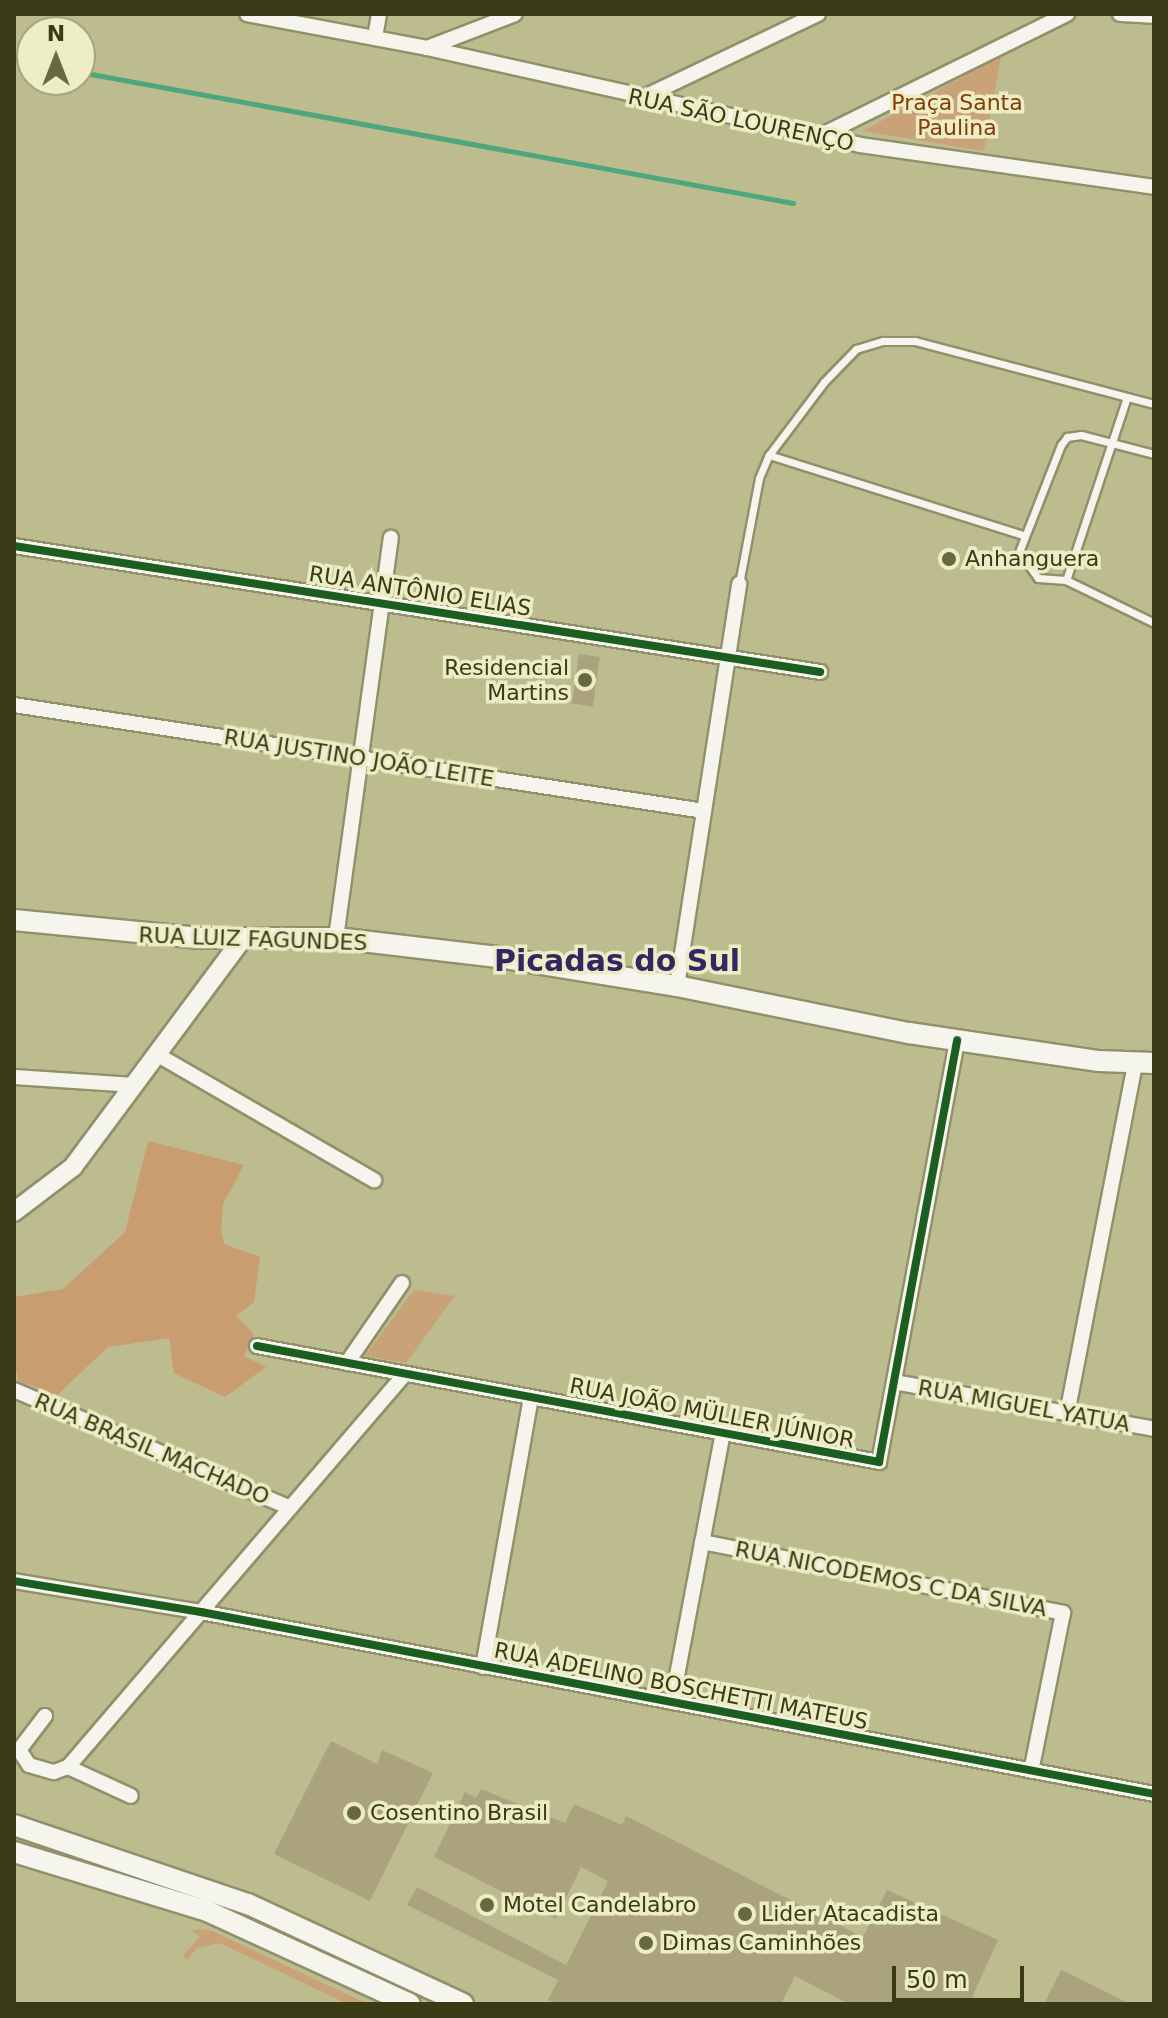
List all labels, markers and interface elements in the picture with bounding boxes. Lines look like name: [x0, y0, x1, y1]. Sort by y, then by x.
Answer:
north arrow: [16, 16, 96, 96]
text: N: [47, 21, 65, 46]
street label: RUA SÃO LOURENÇO: [626, 83, 856, 157]
park label: Praça Santa Paulina: [891, 89, 1023, 140]
place label: Anhanguera: [965, 546, 1099, 572]
marker: Anhanguera: [940, 550, 958, 568]
street label: RUA ANTÔNIO ELIAS: [307, 560, 533, 622]
place label: Residencial Martins: [444, 654, 569, 706]
marker: Residencial Martins: [576, 671, 594, 689]
street label: RUA JUSTINO JOÃO LEITE: [222, 724, 496, 792]
street label: RUA LUIZ FAGUNDES: [138, 922, 368, 956]
district label: Picadas do Sul: [494, 943, 740, 979]
street label: RUA JOÃO MÜLLER JÚNIOR: [567, 1372, 857, 1454]
street label: RUA MIGUEL YATUA: [916, 1374, 1132, 1438]
street label: RUA BRASIL MACHADO: [31, 1388, 273, 1510]
street label: RUA NICODEMOS C DA SILVA: [733, 1536, 1049, 1622]
street label: RUA ADELINO BOSCHETTI MATEUS: [492, 1637, 870, 1735]
place label: Cosentino Brasil: [370, 1800, 548, 1826]
marker: Cosentino Brasil: [345, 1804, 363, 1822]
place label: Motel Candelabro: [503, 1892, 697, 1918]
marker: Motel Candelabro: [478, 1896, 496, 1914]
place label: Lider Atacadista: [761, 1901, 939, 1927]
marker: Lider Atacadista: [736, 1905, 754, 1923]
place label: Dimas Caminhões: [662, 1930, 861, 1956]
marker: Dimas Caminhões: [637, 1934, 655, 1952]
scale bar: [896, 1950, 1028, 2000]
text: 50 m: [906, 1966, 968, 1994]

